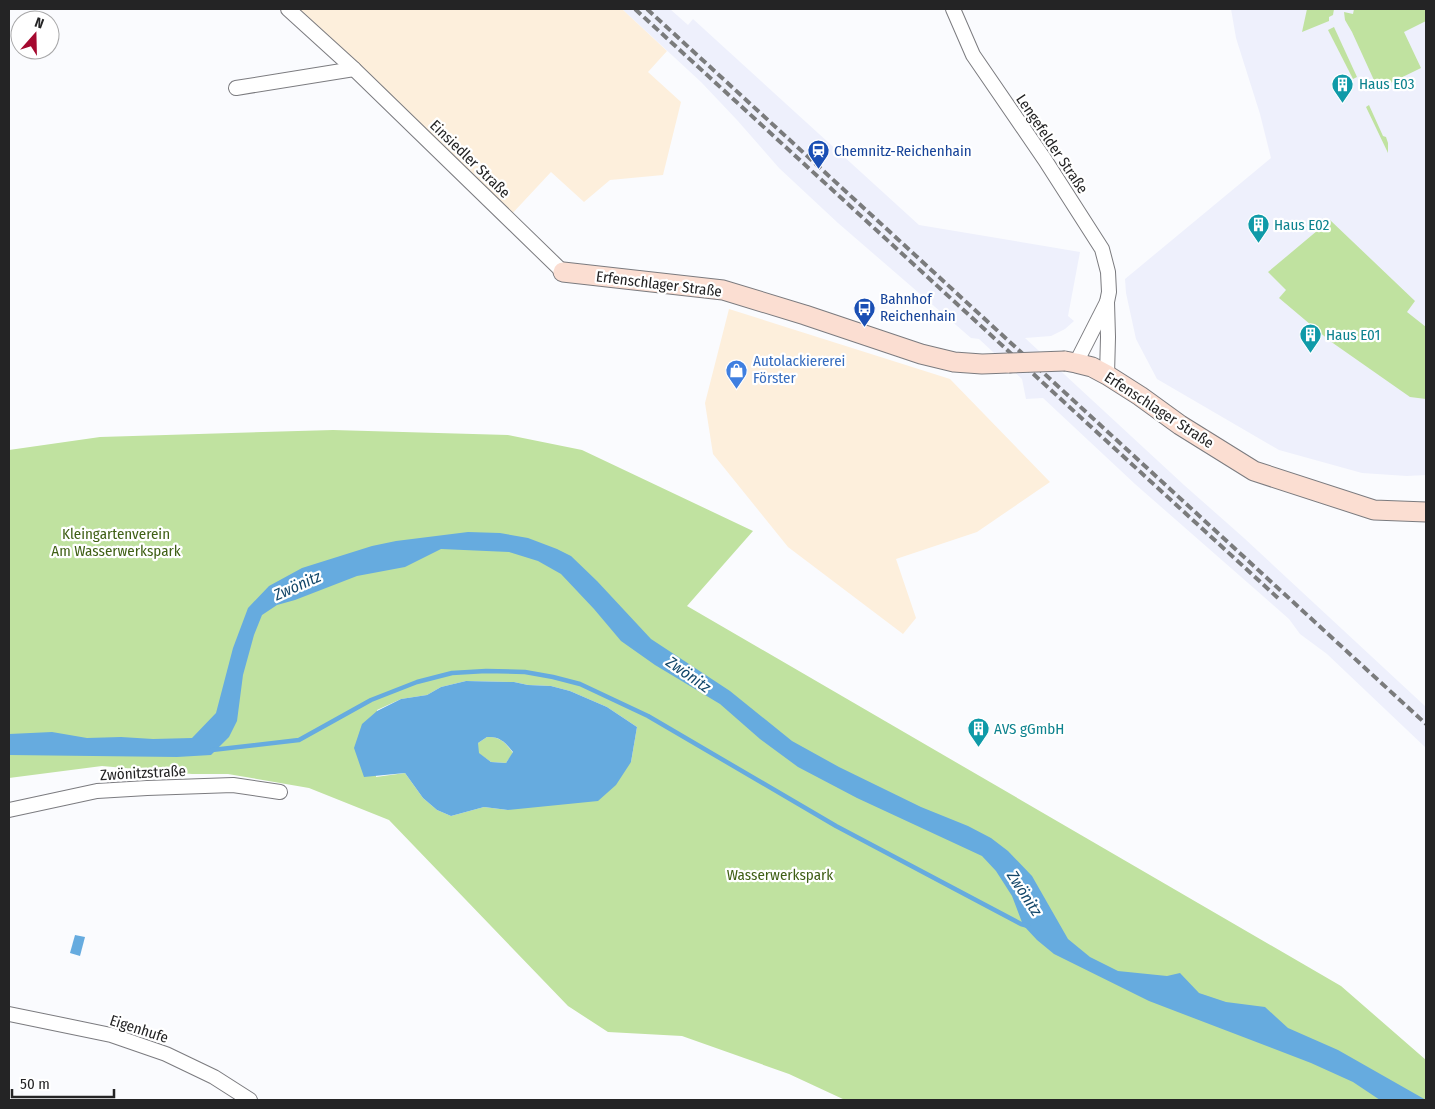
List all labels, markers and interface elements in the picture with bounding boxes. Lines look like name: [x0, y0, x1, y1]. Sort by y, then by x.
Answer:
north arrow: [10, 10, 60, 60]
text: N: [32, 14, 46, 33]
building icon: Haus E03: [1331, 72, 1355, 103]
place label: Haus E03: [1359, 75, 1415, 93]
street label: Lengefelder Straße: [1012, 91, 1092, 197]
street label: Einsiedler Straße: [426, 116, 514, 202]
station icon: Chemnitz-Reichenhain: [806, 139, 830, 170]
place label: Chemnitz-Reichenhain: [834, 142, 972, 160]
building icon: Haus E02: [1246, 213, 1270, 244]
place label: Haus E02: [1274, 216, 1330, 234]
street label: Erfenschlager Straße: [595, 267, 723, 301]
place label: Bahnhof Reichenhain: [880, 290, 956, 325]
bus stop icon: Bahnhof Reichenhain: [852, 296, 876, 327]
building icon: Haus E01: [1298, 323, 1322, 354]
place label: Haus E01: [1326, 326, 1380, 344]
place label: Autolackiererei Förster: [753, 352, 845, 387]
shop icon: Autolackiererei Förster: [725, 358, 749, 389]
street label: Erfenschlager Straße: [1101, 368, 1217, 452]
park label: Kleingartenverein Am Wasserwerkspark: [51, 525, 181, 560]
water label: Zwönitz: [270, 566, 325, 605]
water label: Zwönitz: [662, 652, 715, 697]
building icon: AVS gGmbH: [966, 717, 990, 748]
place label: AVS gGmbH: [994, 720, 1064, 738]
street label: Zwönitzstraße: [100, 762, 186, 784]
park label: Wasserwerkspark: [727, 866, 833, 884]
water label: Zwönitz: [1002, 866, 1047, 920]
street label: Eigenhufe: [107, 1011, 171, 1047]
scale bar: [12, 1066, 115, 1098]
text: 50 m: [20, 1075, 50, 1093]

